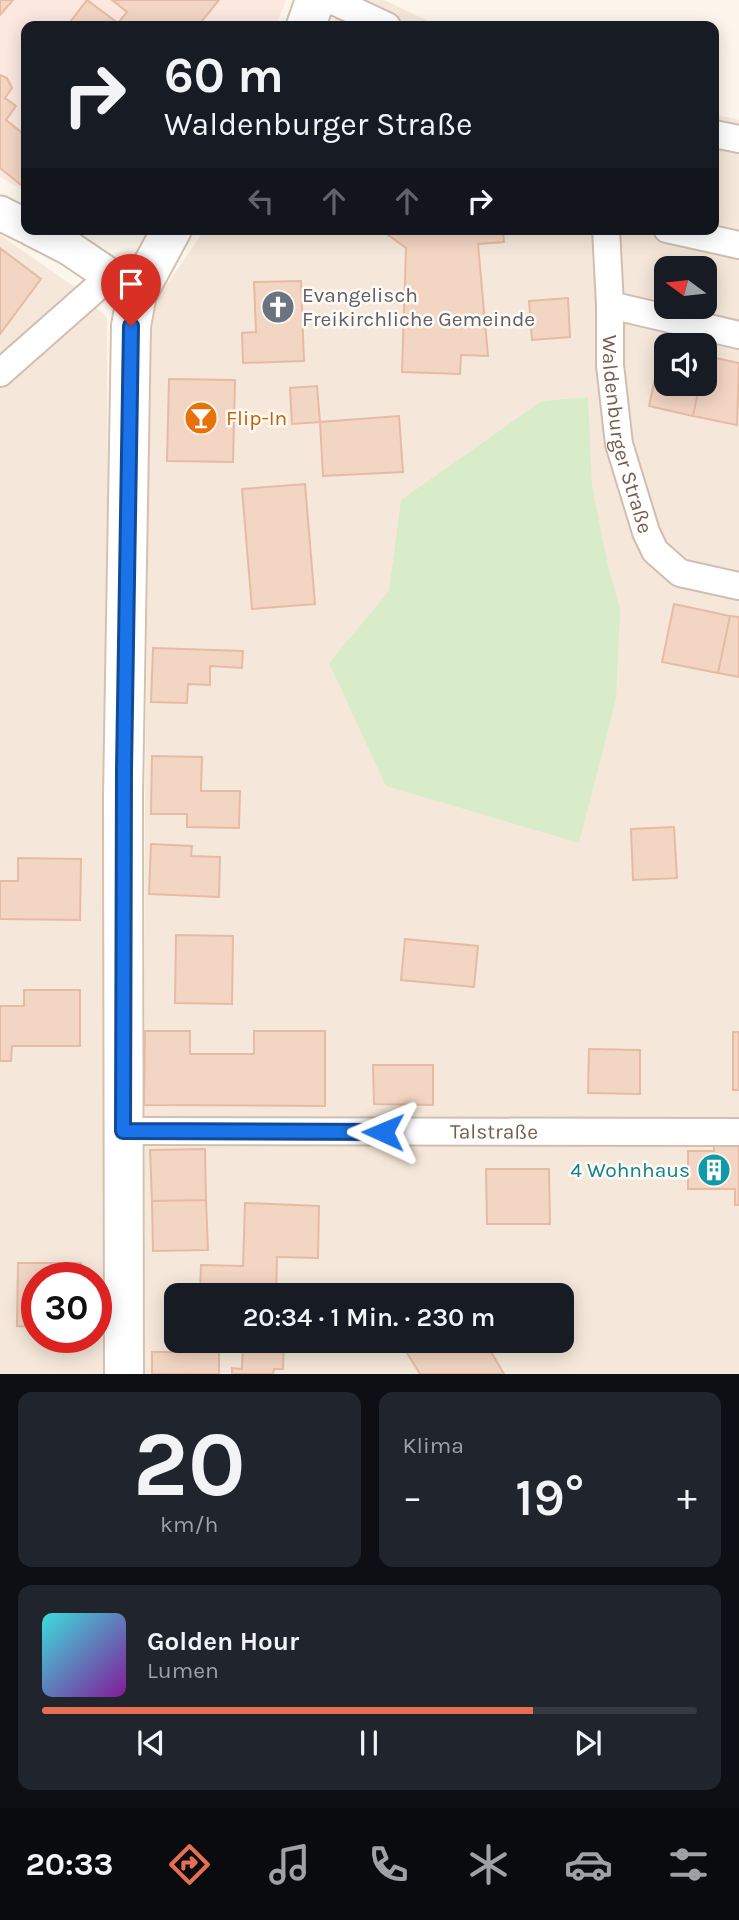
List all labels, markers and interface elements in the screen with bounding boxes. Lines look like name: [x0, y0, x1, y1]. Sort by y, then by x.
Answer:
text: 60 m: [164, 47, 284, 104]
icon: right: [49, 49, 140, 140]
text: Waldenburger Straße: [164, 106, 473, 143]
icon: left: [242, 182, 280, 220]
icon: ahead: [315, 182, 353, 220]
icon: ahead: [388, 182, 426, 220]
icon: right: [461, 182, 499, 220]
pin: [101, 254, 161, 326]
north arrow: [654, 256, 718, 318]
map controls: [654, 256, 717, 396]
icon: arrive: [112, 265, 150, 303]
place label: Evangelisch Freikirchliche Gemeinde: [302, 283, 535, 331]
church icon: Evangelisch Freikirchliche Gemeinde: [259, 288, 297, 326]
button: sound: [654, 333, 717, 396]
street label: Waldenburger Straße: [598, 335, 658, 536]
bar icon: Flip-In: [182, 399, 220, 437]
place label: Flip-In: [226, 406, 287, 430]
position arrow: [346, 1095, 420, 1169]
street label: Talstraße: [450, 1120, 538, 1144]
building icon: 4 Wohnhaus: [695, 1151, 733, 1189]
place label: 4 Wohnhaus: [570, 1158, 690, 1182]
speed limit sign: 30: [21, 1262, 112, 1353]
text: 20:34 · 1 Min. · 230 m: [243, 1302, 495, 1333]
text: 20: [133, 1412, 246, 1518]
text: Klima: [403, 1432, 464, 1459]
text: 19°: [515, 1467, 584, 1528]
text: −: [403, 1475, 422, 1520]
text: +: [677, 1475, 697, 1520]
text: km/h: [160, 1511, 218, 1538]
text: Golden Hour: [147, 1626, 299, 1657]
text: Lumen: [147, 1657, 219, 1684]
icon: previous: [132, 1724, 170, 1762]
icon: pause: [350, 1724, 388, 1762]
icon: next: [569, 1724, 607, 1762]
icon: directions: [165, 1840, 214, 1889]
icon: music: [265, 1840, 314, 1889]
icon: phone: [364, 1840, 413, 1889]
icon: climate: [464, 1840, 513, 1889]
icon: car: [564, 1840, 613, 1889]
icon: filters: [664, 1840, 713, 1889]
text: 20:33: [25, 1846, 114, 1883]

